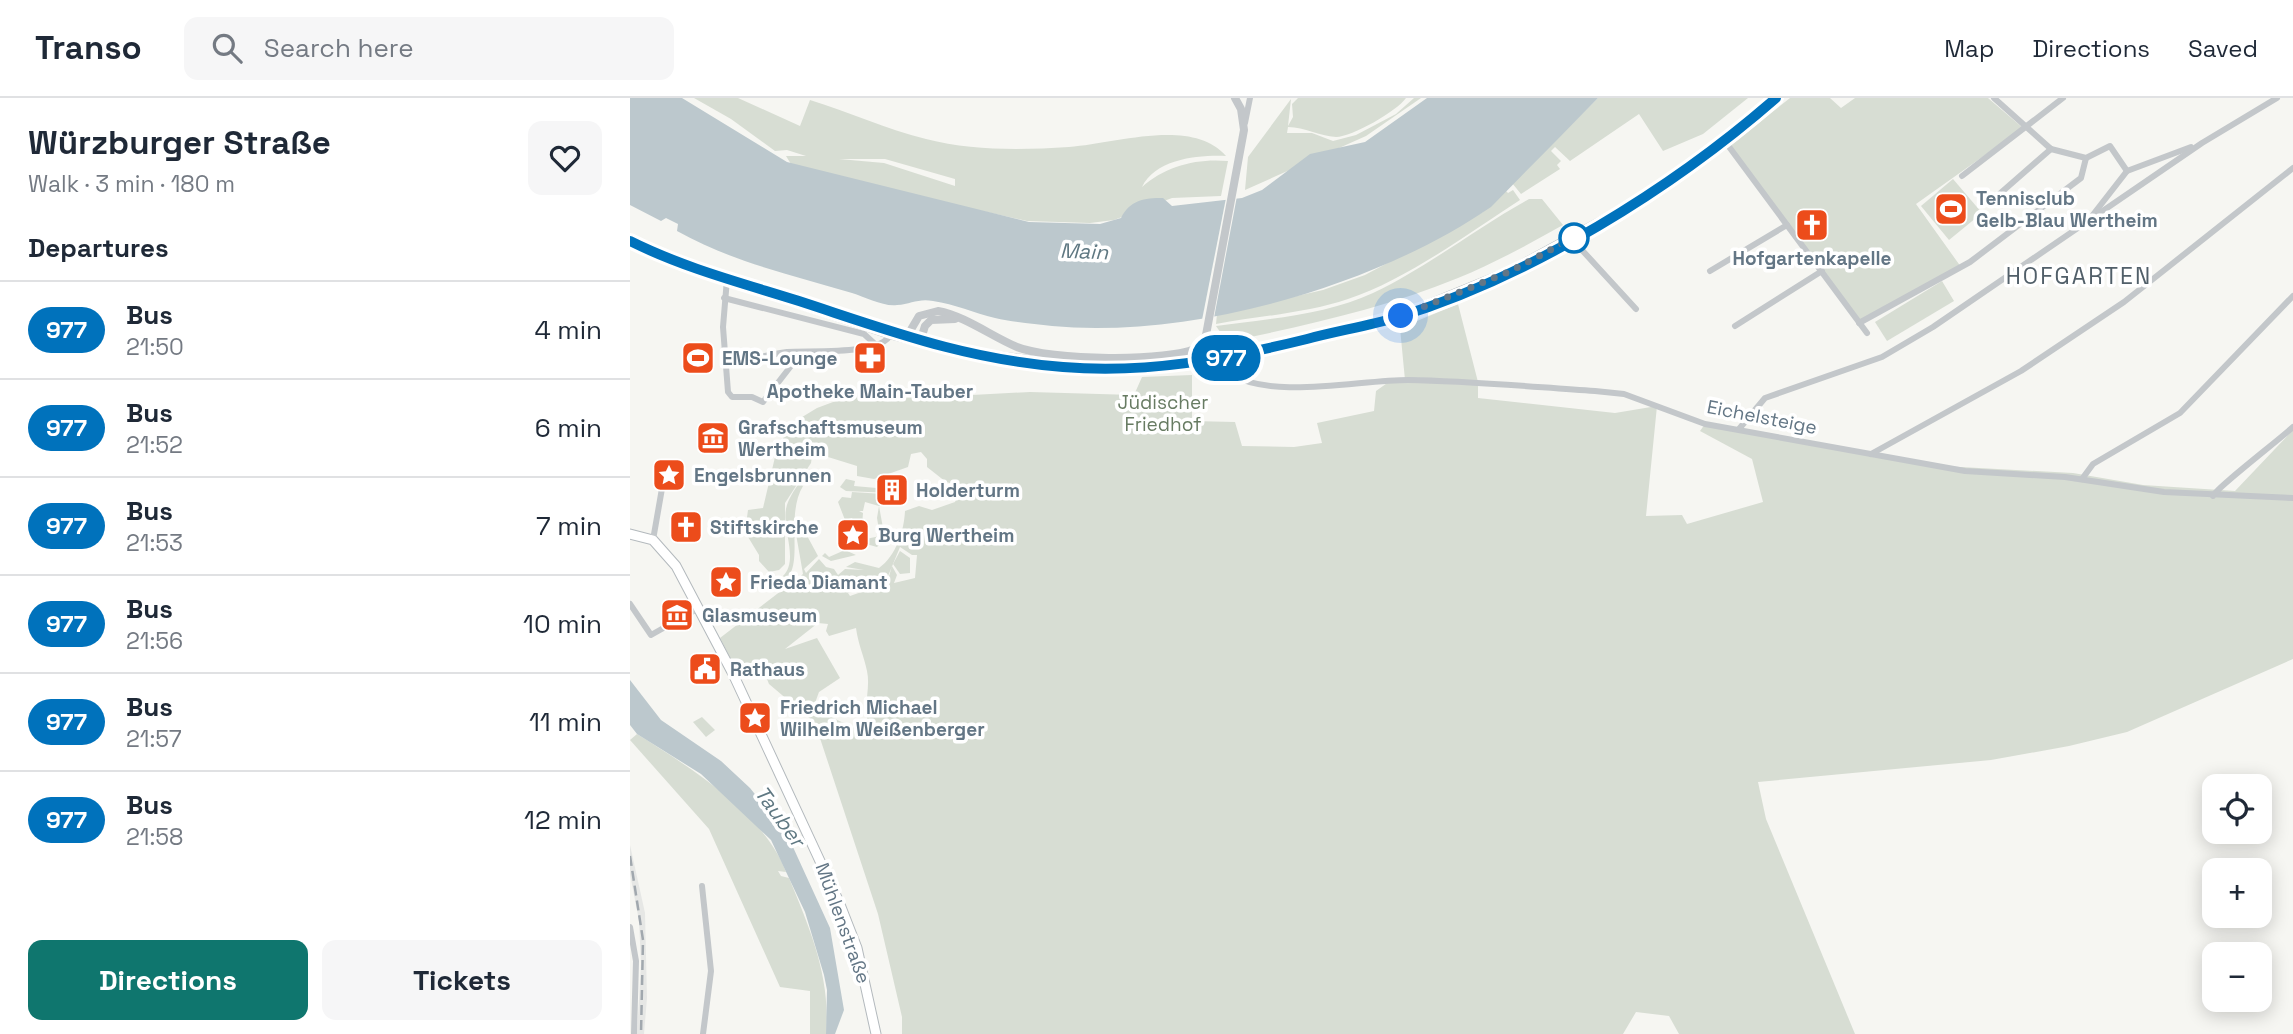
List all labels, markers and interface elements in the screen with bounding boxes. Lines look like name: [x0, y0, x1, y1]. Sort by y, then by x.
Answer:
search box: [184, 17, 674, 80]
text: Transo: [35, 27, 142, 69]
icon: search: [208, 29, 246, 67]
text: Search here: [264, 31, 414, 65]
text: Map: [1944, 33, 1994, 64]
text: Directions: [2032, 33, 2150, 64]
text: Saved: [2188, 33, 2258, 64]
button: heart: [528, 121, 602, 195]
text: Würzburger Straße: [28, 122, 331, 164]
text: Walk · 3 min · 180 m: [28, 169, 235, 199]
place label: Tennisclub Gelb-Blau Wertheim: [1976, 186, 2158, 233]
sports icon: Tennisclub Gelb-Blau Wertheim: [1932, 190, 1970, 228]
church icon: Hofgartenkapelle: [1793, 206, 1831, 244]
unlabelled marker: [1559, 223, 1589, 253]
text: Departures: [28, 231, 169, 265]
water label: Main: [1059, 237, 1110, 265]
place label: Hofgartenkapelle: [1732, 246, 1892, 271]
district label: HOFGARTEN: [2006, 261, 2152, 291]
text: Bus: [126, 298, 173, 332]
your location: [1383, 298, 1418, 333]
text: 4 min: [534, 313, 602, 347]
text: 977: [46, 314, 87, 345]
text: 21:50: [126, 332, 184, 362]
line badge: 977: [1186, 335, 1266, 381]
sports icon: EMS-Lounge: [679, 339, 717, 377]
pharmacy icon: Apotheke Main-Tauber: [851, 339, 889, 377]
text: 977: [1206, 342, 1246, 373]
place label: EMS-Lounge: [722, 346, 837, 371]
place label: Apotheke Main-Tauber: [767, 379, 973, 404]
park label: Jüdischer Friedhof: [1118, 390, 1208, 437]
street label: Eichelsteige: [1705, 394, 1819, 440]
text: Bus: [126, 396, 173, 430]
text: 6 min: [535, 411, 602, 445]
text: 977: [46, 412, 87, 443]
place label: Grafschaftsmuseum Wertheim: [738, 415, 923, 462]
museum icon: Grafschaftsmuseum Wertheim: [694, 419, 732, 457]
text: 21:52: [126, 430, 183, 460]
place icon: Engelsbrunnen: [650, 456, 688, 494]
place label: Engelsbrunnen: [694, 463, 832, 488]
building icon: Holderturm: [873, 471, 911, 509]
place label: Holderturm: [916, 478, 1020, 503]
text: Bus: [126, 494, 173, 528]
church icon: Stiftskirche: [667, 508, 705, 546]
text: 7 min: [536, 509, 602, 543]
text: 977: [46, 510, 87, 541]
place label: Stiftskirche: [710, 515, 819, 540]
place icon: Burg Wertheim: [834, 516, 872, 554]
place label: Burg Wertheim: [878, 523, 1014, 548]
text: 21:53: [126, 528, 183, 558]
place icon: Frieda Diamant: [707, 563, 745, 601]
place label: Frieda Diamant: [750, 570, 888, 595]
text: Bus: [126, 592, 173, 626]
museum icon: Glasmuseum: [658, 596, 696, 634]
place label: Glasmuseum: [702, 603, 817, 628]
text: 10 min: [523, 607, 602, 641]
text: 977: [46, 608, 87, 639]
text: 21:56: [126, 626, 183, 656]
public building icon: Rathaus: [686, 650, 724, 688]
place label: Rathaus: [730, 657, 805, 682]
text: Bus: [126, 690, 173, 724]
place label: Friedrich Michael Wilhelm Weißenberger: [780, 695, 985, 742]
place icon: Friedrich Michael Wilhelm Weißenberger: [736, 699, 774, 737]
text: 11 min: [529, 705, 602, 739]
text: 977: [46, 706, 87, 737]
text: 21:57: [126, 724, 182, 754]
map controls: [2202, 774, 2272, 1012]
button: locate: [2202, 774, 2272, 844]
water label: Tauber: [749, 780, 812, 854]
text: Bus: [126, 788, 173, 822]
text: 12 min: [524, 803, 602, 837]
text: 977: [46, 804, 87, 835]
text: 21:58: [126, 822, 183, 852]
button: +: [2202, 858, 2272, 928]
street label: Mühlenstraße: [810, 859, 876, 987]
button: Directions: [28, 940, 308, 1020]
button: Tickets: [322, 940, 602, 1020]
button: −: [2202, 942, 2272, 1012]

